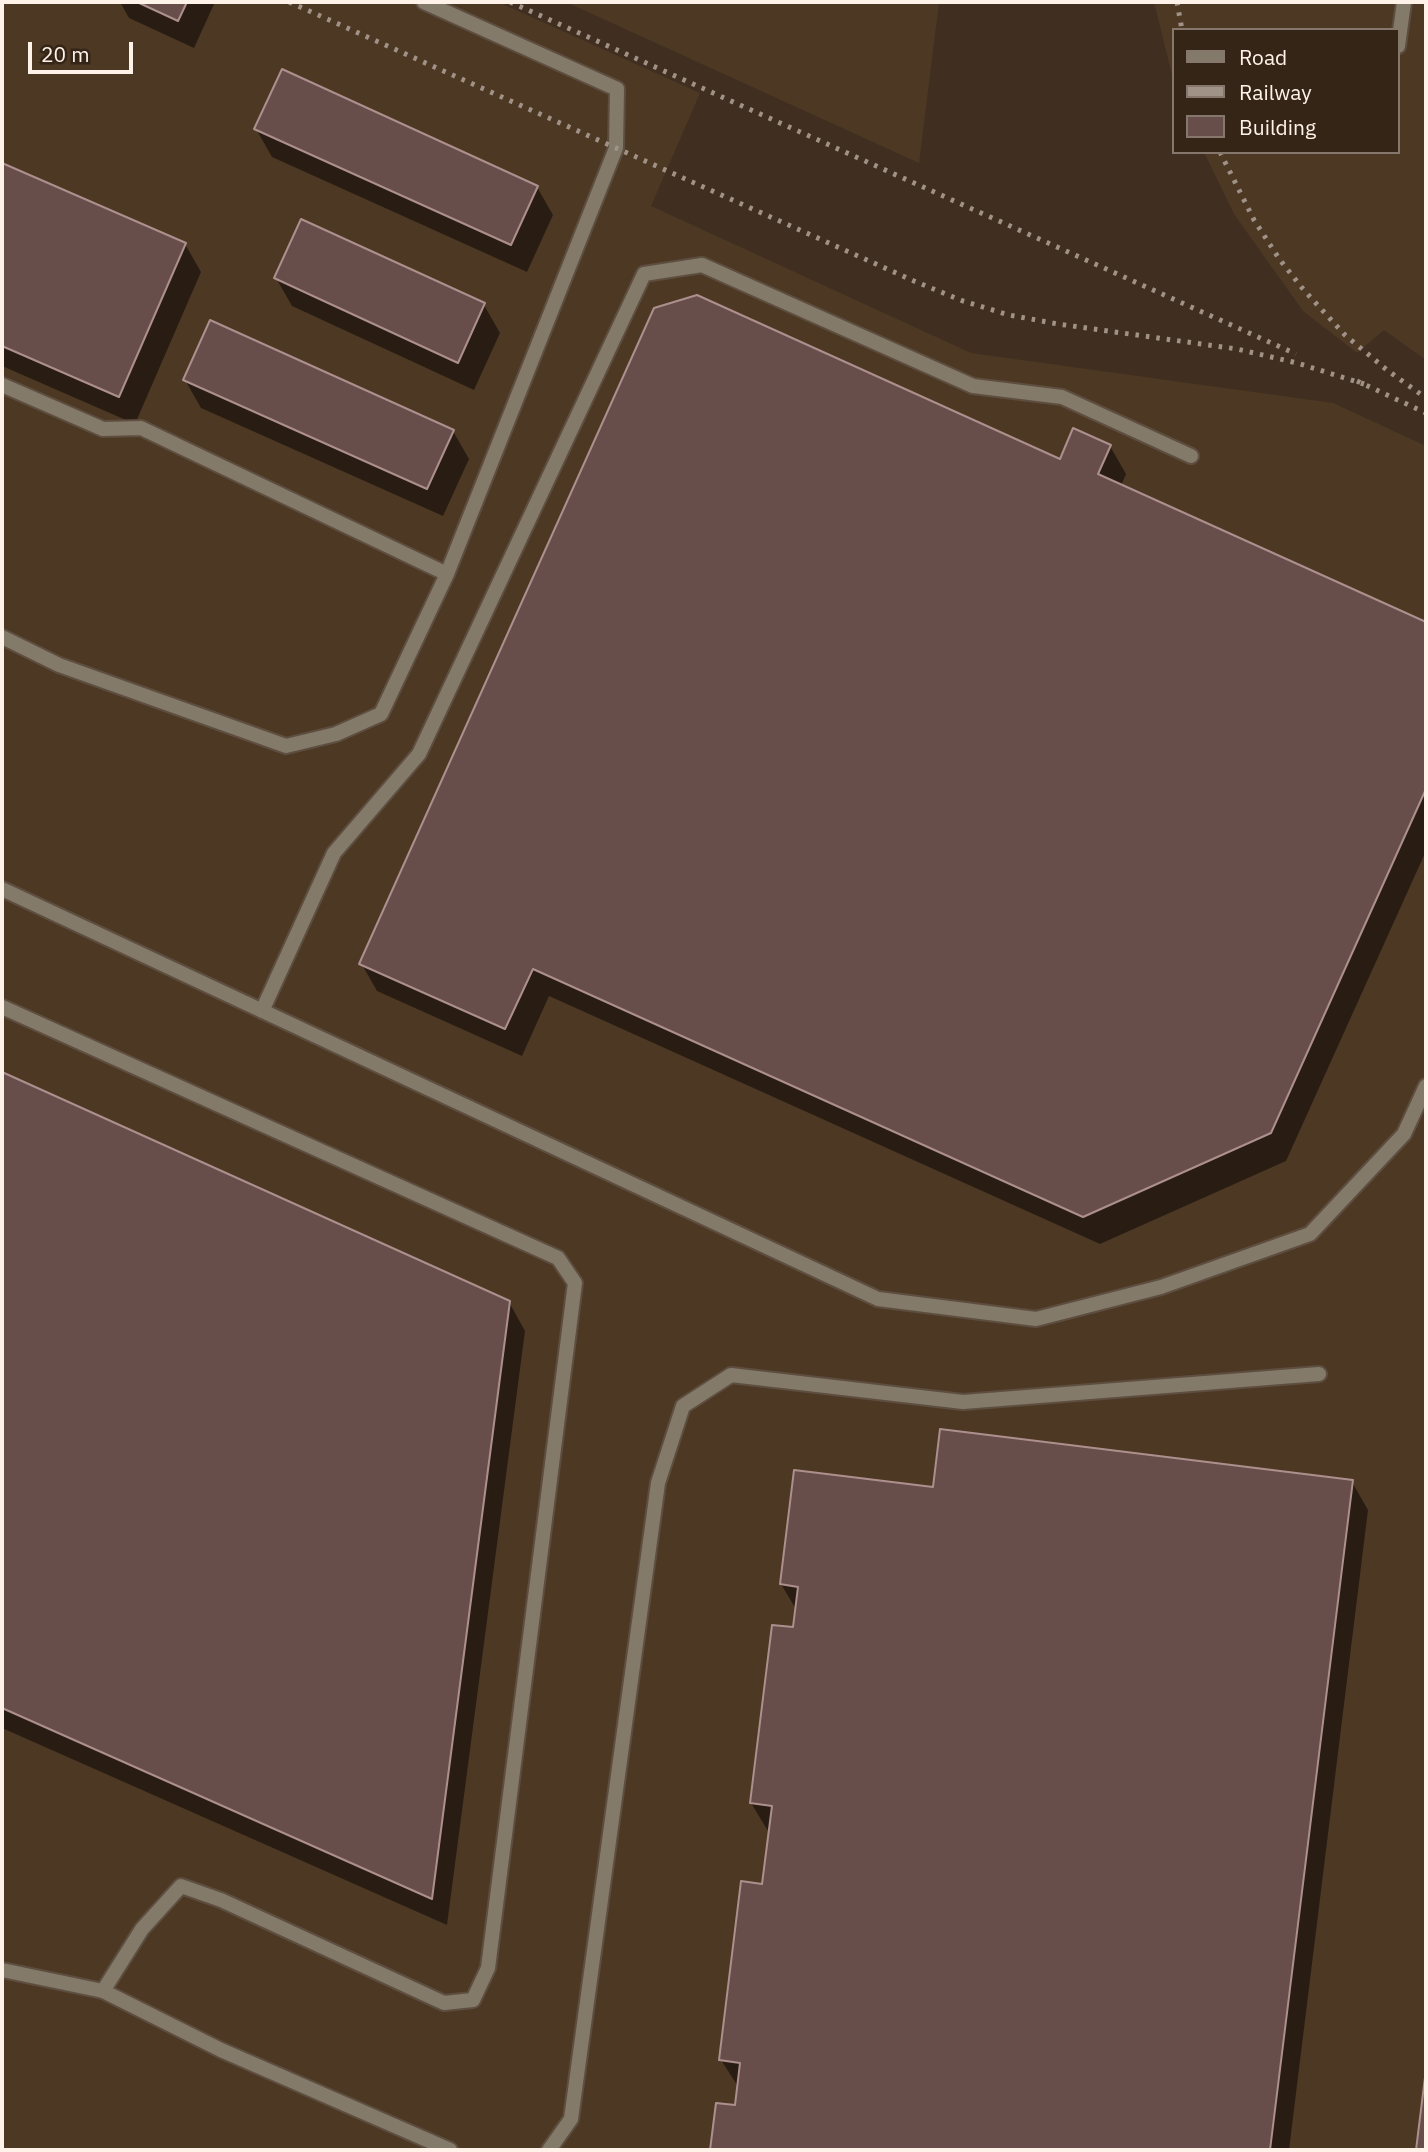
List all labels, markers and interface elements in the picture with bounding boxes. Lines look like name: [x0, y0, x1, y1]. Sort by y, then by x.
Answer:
scale bar: [32, 28, 136, 72]
legend: [1172, 28, 1400, 154]
text: 20 m: [41, 40, 90, 68]
text: Road: [1239, 43, 1287, 71]
text: Railway: [1239, 78, 1312, 106]
text: Building: [1239, 113, 1316, 141]

